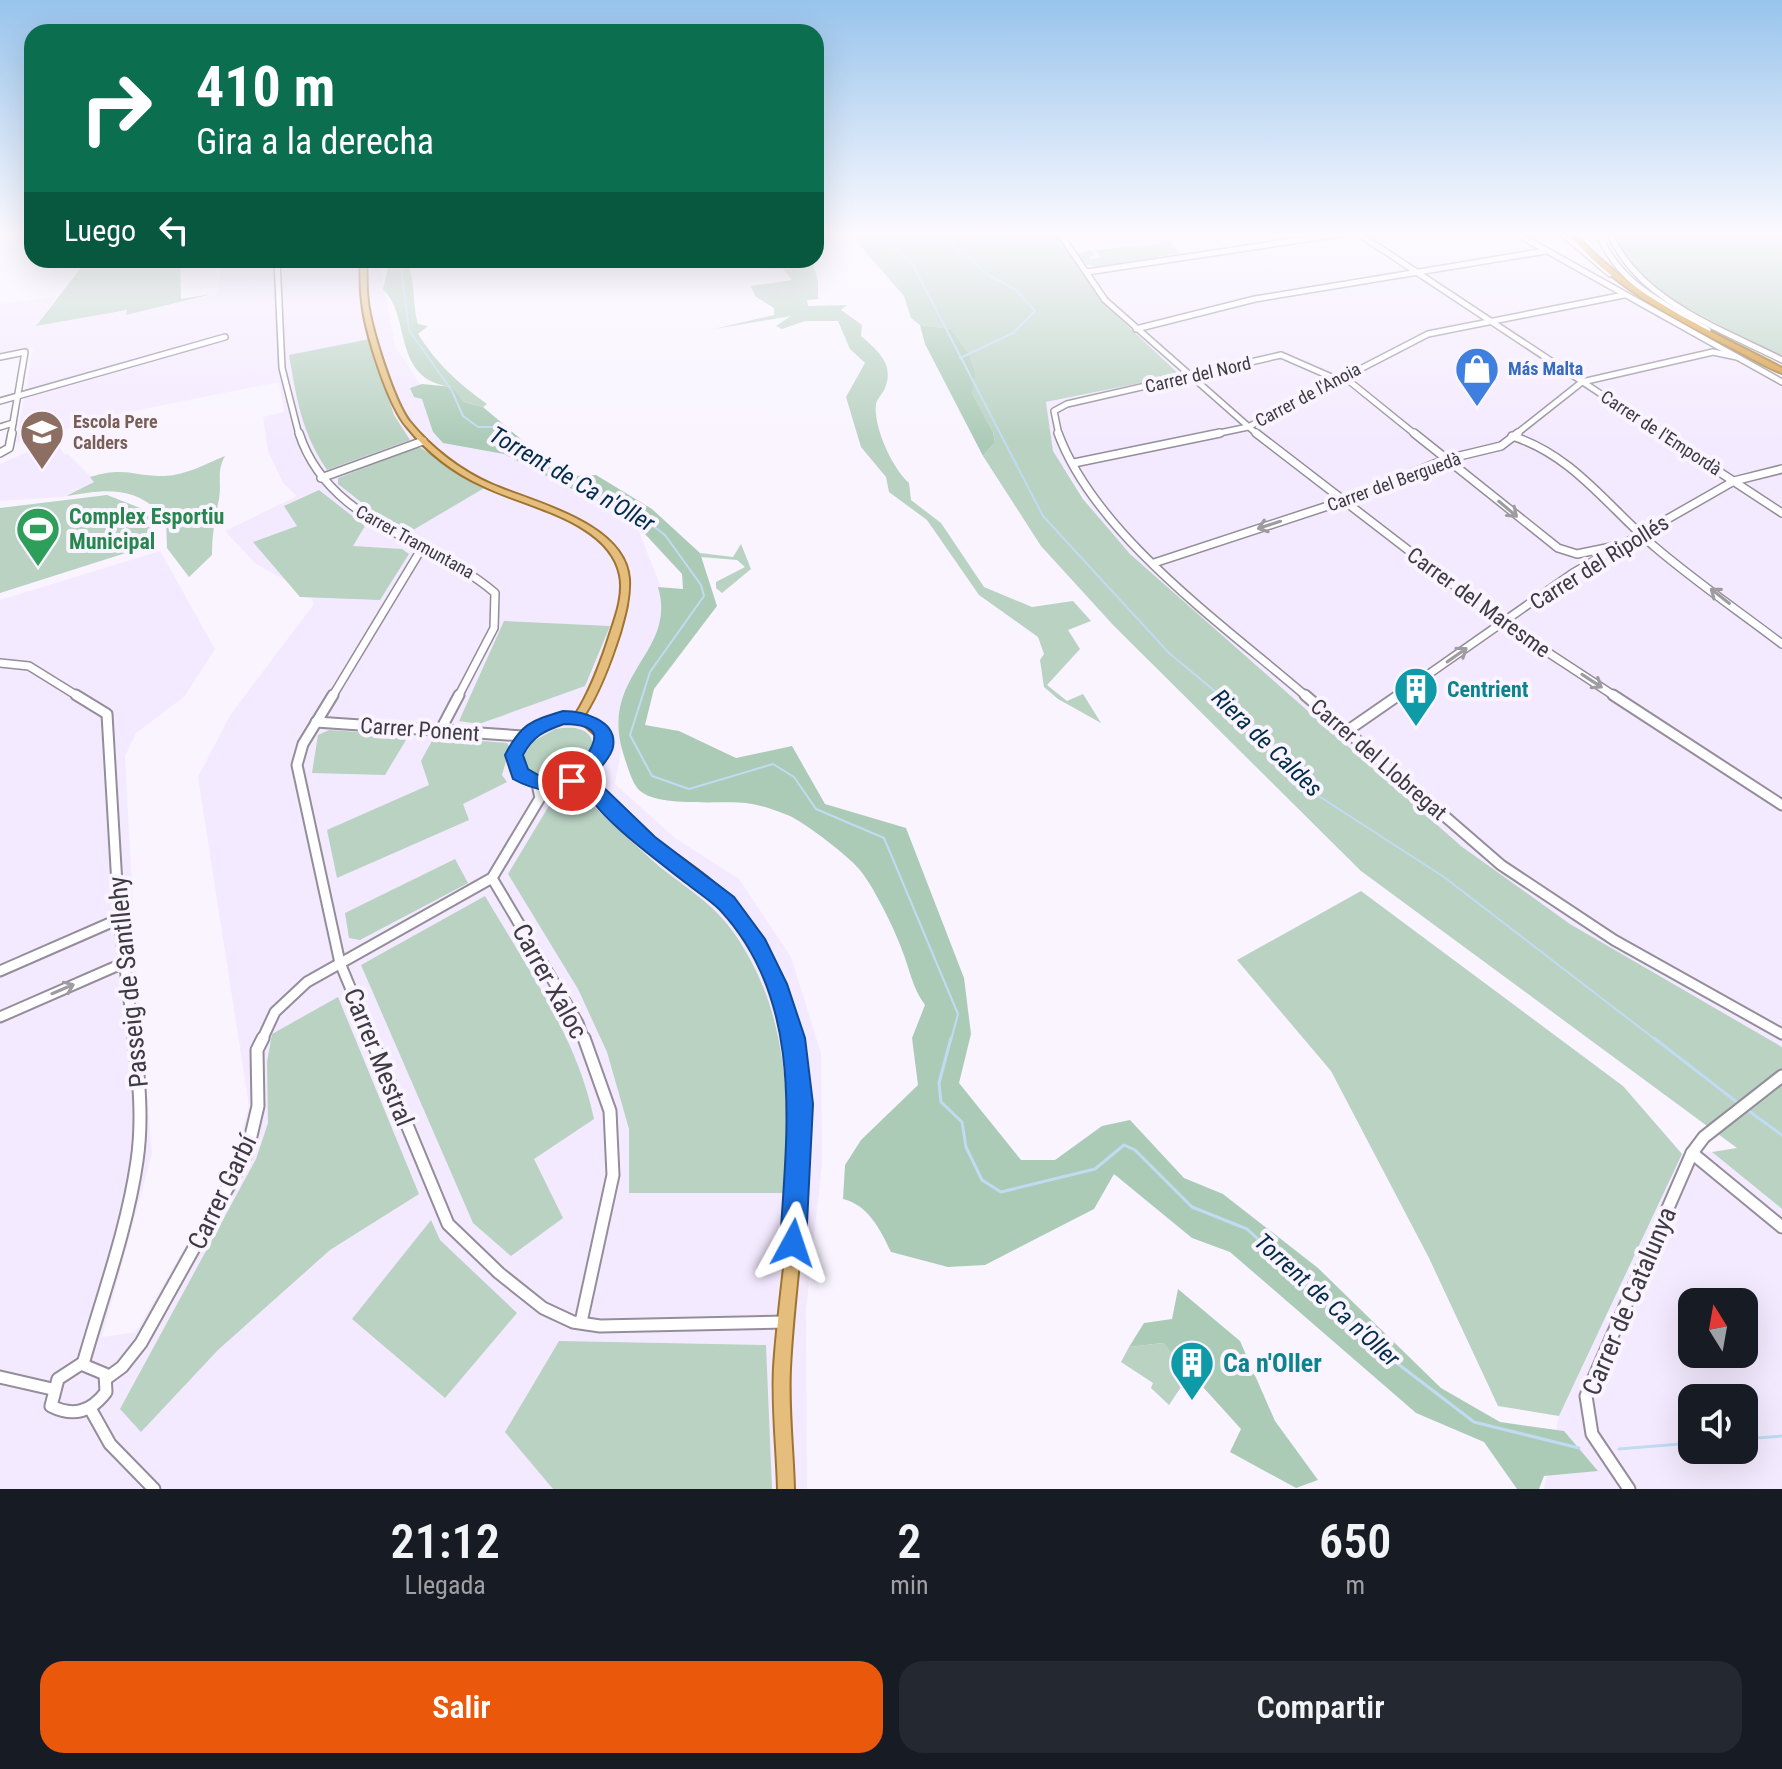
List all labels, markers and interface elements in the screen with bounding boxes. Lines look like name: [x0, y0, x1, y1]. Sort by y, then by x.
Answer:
text: 410 m: [196, 54, 335, 120]
icon: right: [64, 56, 168, 160]
text: Gira a la derecha: [196, 121, 434, 163]
icon: left: [152, 208, 196, 252]
text: Luego: [64, 213, 136, 248]
shop icon: Más Malta: [1453, 345, 1501, 408]
street label: Carrer del Nord: [1143, 352, 1253, 397]
street label: Carrer de l'Anoia: [1251, 358, 1364, 431]
place label: Más Malta: [1508, 358, 1583, 379]
street label: Carrer de l'Empordà: [1597, 386, 1726, 479]
school or university icon: Escola Pere Calders: [18, 408, 66, 471]
place label: Escola Pere Calders: [73, 411, 158, 453]
water label: Torrent de Ca n'Oller: [485, 420, 660, 538]
street label: Carrer del Berguedà: [1324, 448, 1463, 515]
street label: Carrer Tramuntana: [352, 500, 478, 583]
one-way arrow: [1497, 500, 1517, 518]
place label: Complex Esportiu Municipal: [69, 504, 224, 554]
sports icon: Complex Esportiu Municipal: [14, 505, 62, 568]
street label: Carrer del Ripollés: [1525, 510, 1673, 615]
one-way arrow: [1257, 519, 1282, 534]
street label: Carrer del Maresme: [1402, 542, 1555, 663]
one-way arrow: [1710, 588, 1731, 605]
one-way arrow: [1446, 647, 1468, 663]
building icon: Centrient: [1392, 665, 1440, 728]
one-way arrow: [1580, 673, 1603, 689]
place label: Centrient: [1447, 677, 1529, 702]
water label: Riera de Caldes: [1206, 683, 1328, 803]
street label: Carrer del Llobregat: [1306, 694, 1452, 825]
street label: Carrer Ponent: [359, 713, 480, 746]
pin: [538, 747, 606, 815]
icon: arrive: [550, 759, 594, 803]
street label: Passeig de Santllehy: [102, 875, 154, 1089]
street label: Carrer Xaloc: [506, 918, 594, 1044]
one-way arrow: [50, 981, 75, 996]
street label: Carrer Mestral: [338, 984, 420, 1130]
street label: Carrer Garbí: [181, 1128, 263, 1254]
position arrow: [751, 1201, 835, 1285]
street label: Carrer de Catalunya: [1576, 1202, 1682, 1400]
water label: Torrent de Ca n'Oller: [1248, 1227, 1406, 1373]
north arrow: [1678, 1288, 1758, 1368]
map controls: [1678, 1288, 1758, 1464]
building icon: Ca n'Oller: [1168, 1339, 1216, 1402]
place label: Ca n'Oller: [1223, 1347, 1322, 1379]
button: sound: [1678, 1384, 1758, 1464]
text: 21:12: [391, 1513, 500, 1570]
text: 2: [897, 1513, 921, 1570]
text: 650: [1319, 1513, 1391, 1570]
text: Llegada: [405, 1570, 486, 1600]
text: min: [890, 1570, 928, 1600]
text: m: [1345, 1570, 1365, 1600]
button: Salir: [40, 1661, 883, 1753]
button: Compartir: [899, 1661, 1742, 1753]

